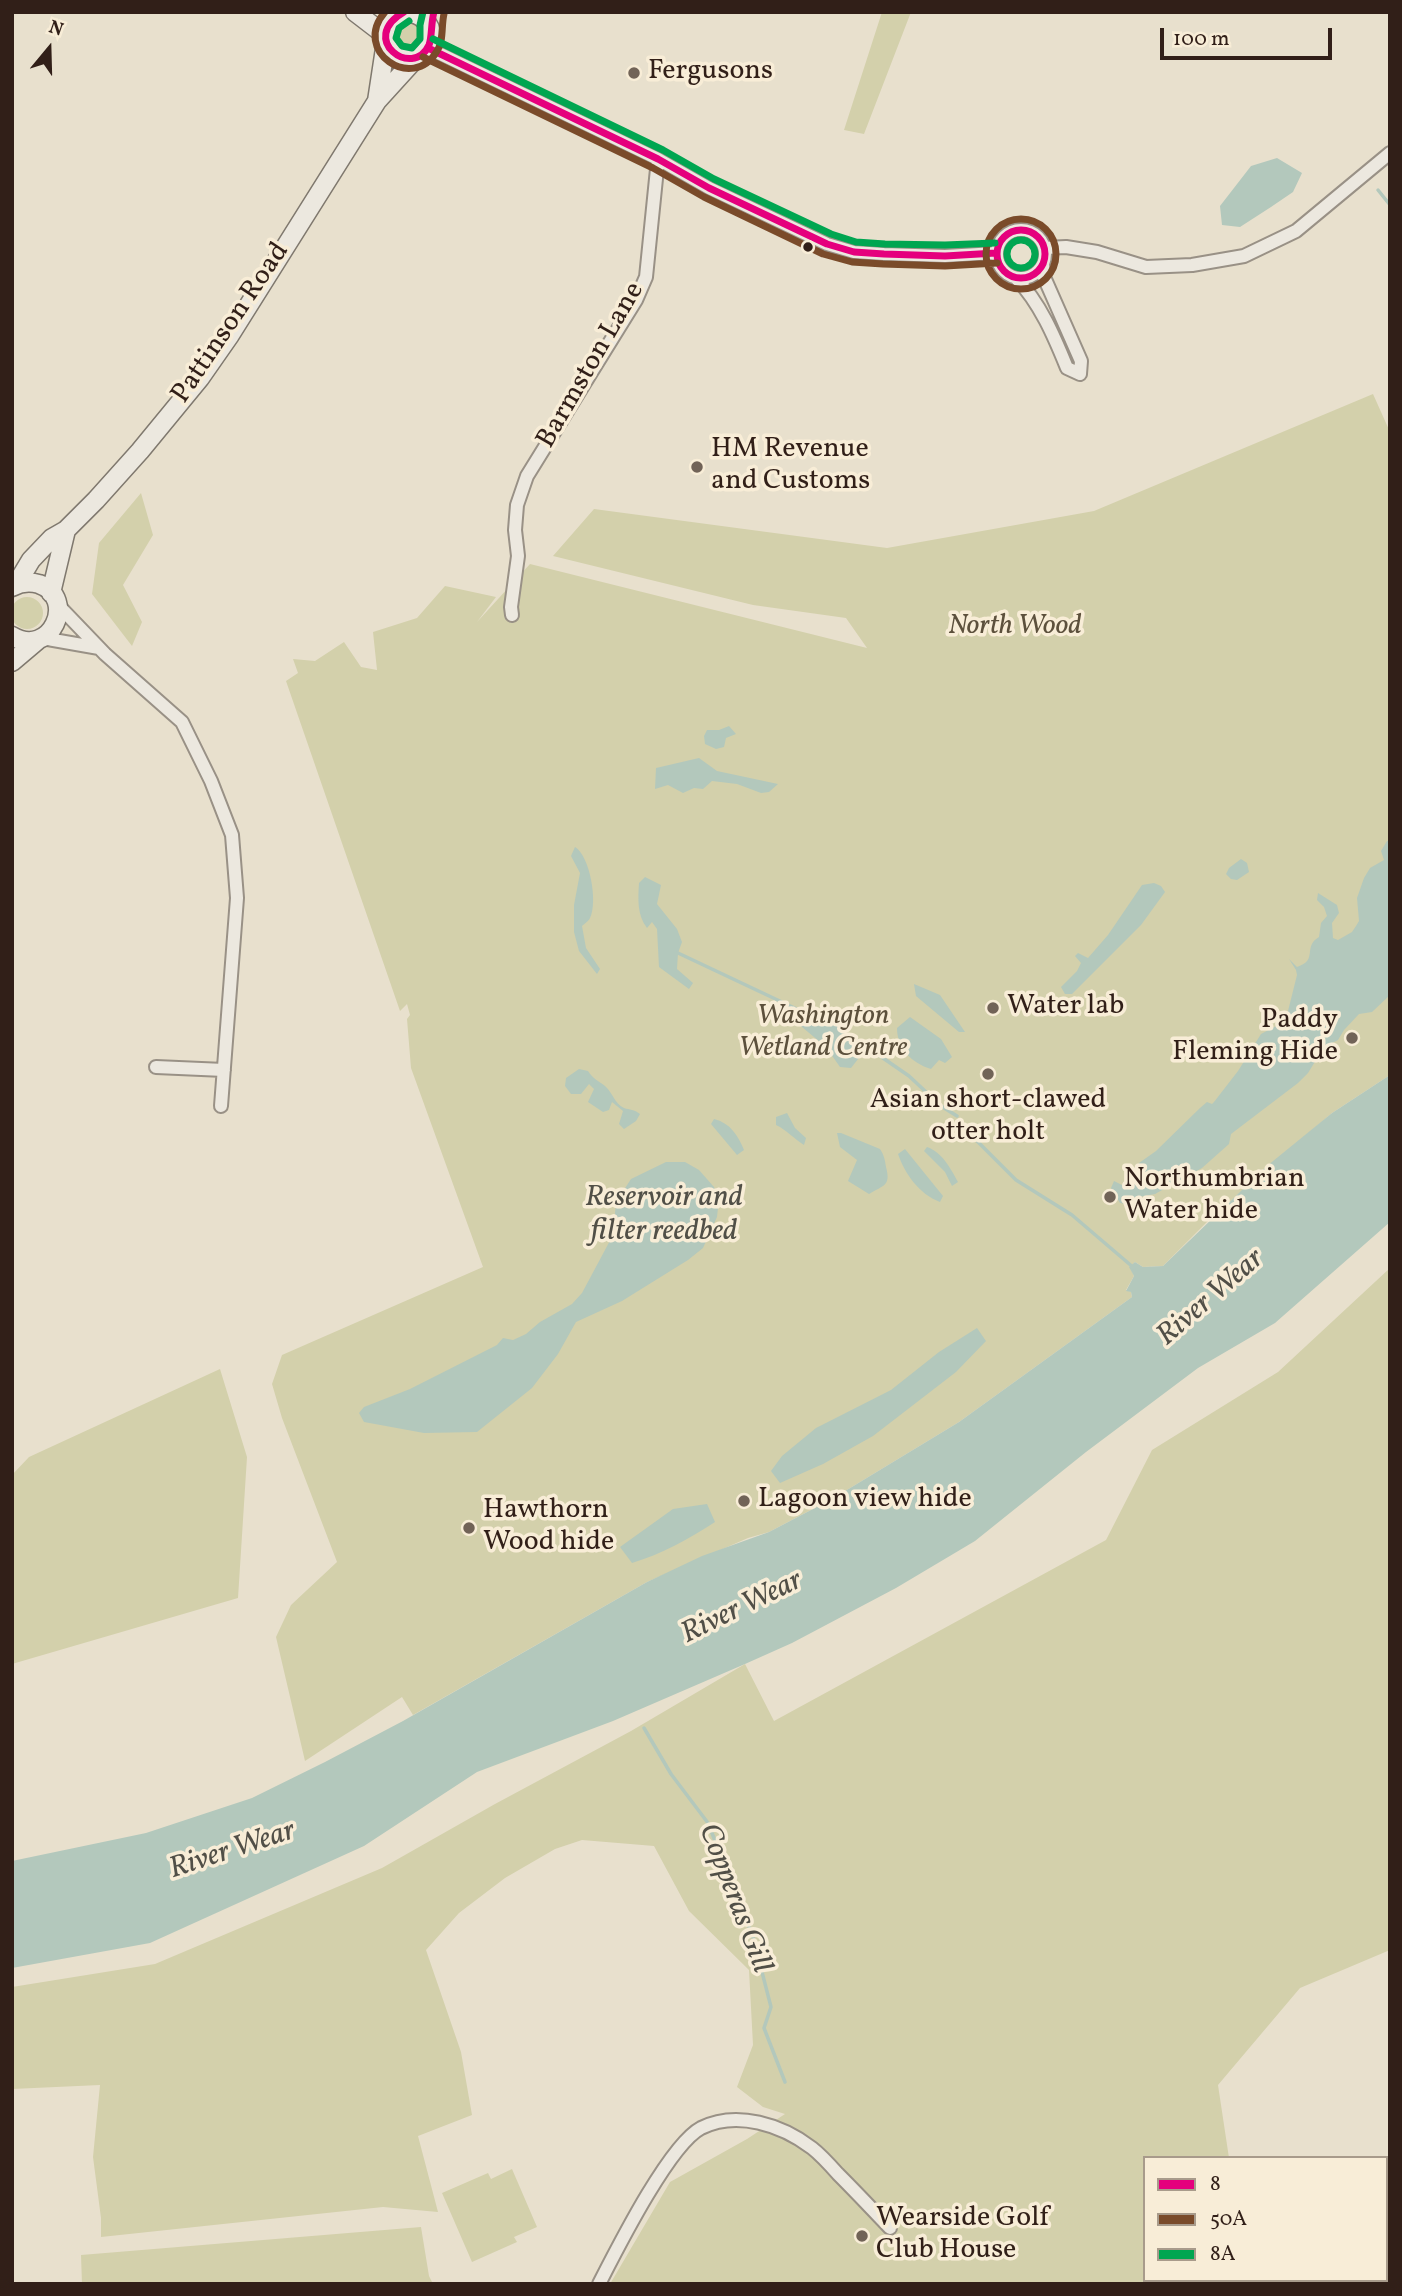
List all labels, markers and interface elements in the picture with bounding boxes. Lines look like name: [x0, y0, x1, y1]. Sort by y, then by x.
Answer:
north arrow: [14, 14, 84, 84]
scale bar: [1164, 14, 1336, 58]
text: N: [45, 15, 67, 44]
text: 100 m: [1173, 25, 1230, 54]
place label: Fergusons: [648, 56, 773, 90]
marker: Fergusons: [626, 65, 642, 81]
street label: Pattinson Road: [166, 237, 298, 411]
unlabelled marker: [801, 240, 815, 254]
street label: Barmston Lane: [531, 277, 653, 455]
place label: HM Revenue and Customs: [711, 434, 870, 500]
marker: HM Revenue and Customs: [689, 459, 705, 475]
park label: North Wood: [948, 611, 1082, 645]
place label: Water lab: [1007, 991, 1124, 1025]
marker: Water lab: [985, 1000, 1001, 1016]
park label: Washington Wetland Centre: [738, 1001, 908, 1067]
place label: Paddy Fleming Hide: [1172, 1005, 1338, 1071]
marker: Paddy Fleming Hide: [1344, 1030, 1360, 1046]
marker: Asian short-clawed otter holt: [980, 1066, 996, 1082]
place label: Asian short-clawed otter holt: [870, 1085, 1106, 1151]
place label: Northumbrian Water hide: [1124, 1164, 1305, 1230]
water label: Reservoir and filter reedbed: [585, 1181, 743, 1252]
marker: Northumbrian Water hide: [1102, 1189, 1118, 1205]
water label: River Wear: [1151, 1242, 1273, 1356]
place label: Lagoon view hide: [758, 1484, 972, 1518]
marker: Lagoon view hide: [736, 1493, 752, 1509]
place label: Hawthorn Wood hide: [483, 1495, 614, 1561]
marker: Hawthorn Wood hide: [461, 1520, 477, 1536]
water label: River Wear: [676, 1564, 810, 1654]
water label: River Wear: [165, 1815, 301, 1889]
water label: Copperas Gill: [688, 1819, 778, 1979]
legend: [1143, 2156, 1388, 2282]
text: 8: [1210, 2170, 1221, 2199]
place label: Wearside Golf Club House: [876, 2203, 1049, 2269]
text: 50A: [1210, 2205, 1247, 2234]
marker: Wearside Golf Club House: [854, 2228, 870, 2244]
text: 8A: [1210, 2240, 1235, 2269]

